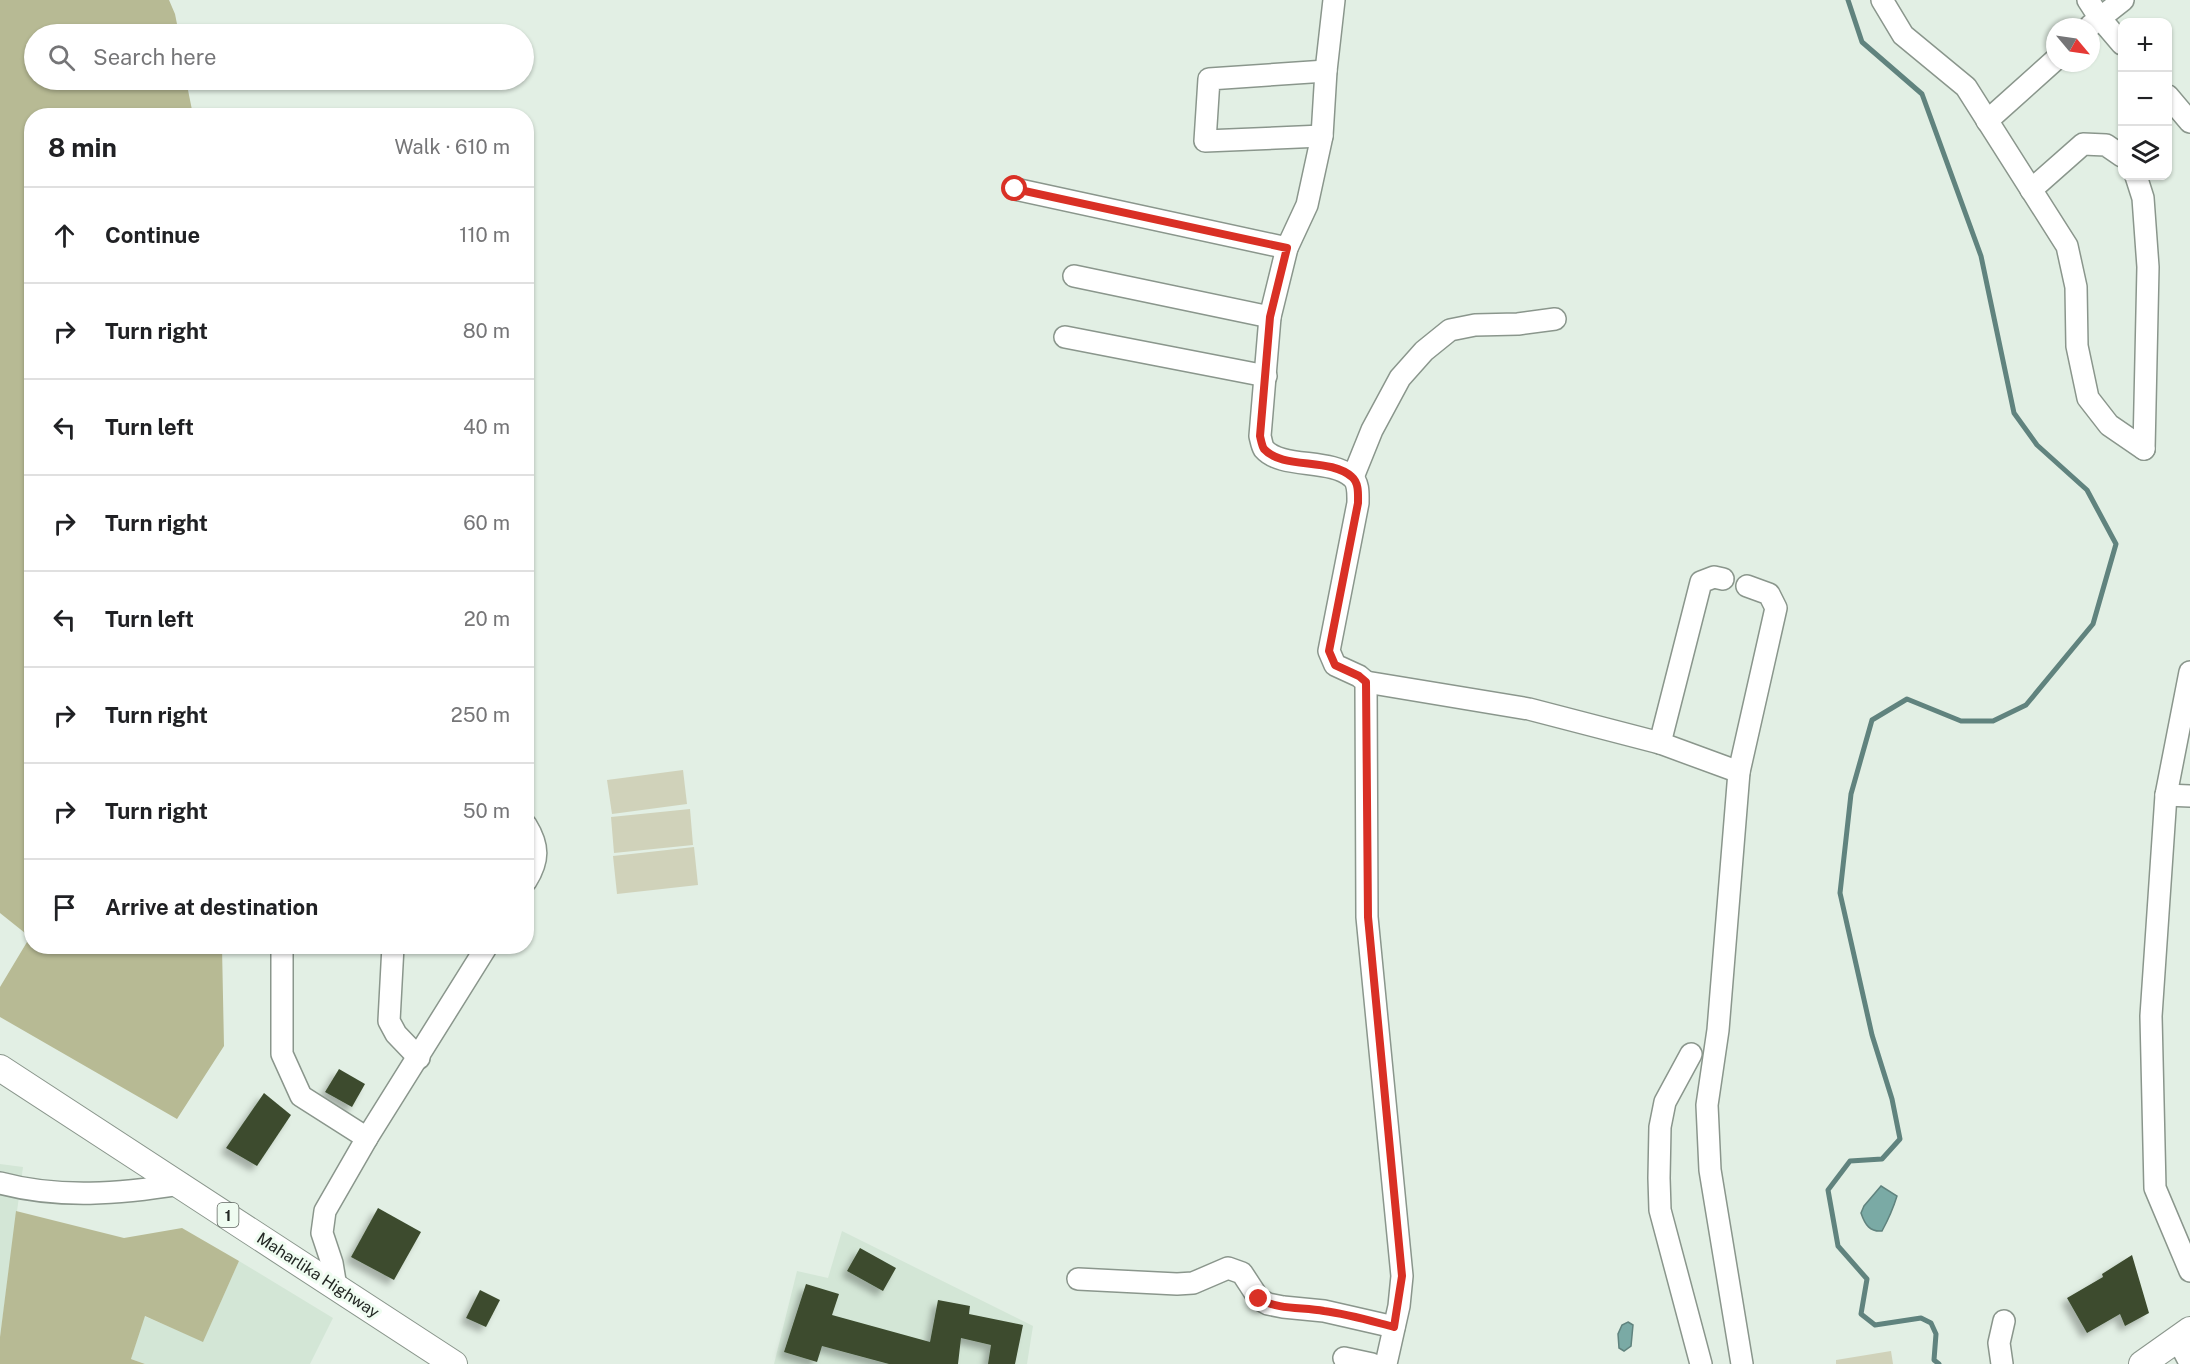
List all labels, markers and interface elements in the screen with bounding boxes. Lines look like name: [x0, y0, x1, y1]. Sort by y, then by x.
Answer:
north arrow: [2046, 18, 2100, 72]
map controls: [2118, 18, 2172, 180]
button: +: [2118, 18, 2172, 72]
search box: [24, 24, 534, 90]
icon: search: [45, 41, 78, 74]
text: Search here: [93, 44, 217, 70]
button: −: [2118, 72, 2172, 126]
button: layers: [2118, 126, 2172, 180]
text: 8 min: [48, 132, 117, 163]
text: Walk · 610 m: [394, 135, 510, 159]
route start: [1001, 175, 1027, 201]
icon: ahead: [48, 219, 81, 252]
text: Continue: [105, 222, 200, 248]
text: 110 m: [459, 223, 510, 247]
icon: right: [48, 315, 81, 348]
text: Turn right: [105, 318, 208, 344]
text: 80 m: [463, 319, 510, 343]
icon: left: [48, 411, 81, 444]
text: Turn left: [105, 414, 194, 440]
text: 40 m: [463, 415, 510, 439]
icon: right: [48, 507, 81, 540]
text: Turn right: [105, 510, 208, 536]
text: 60 m: [463, 511, 510, 535]
icon: left: [48, 603, 81, 636]
text: Turn left: [105, 606, 194, 632]
text: 20 m: [464, 607, 510, 631]
icon: right: [48, 699, 81, 732]
text: Turn right: [105, 702, 208, 728]
text: 250 m: [451, 703, 510, 727]
icon: right: [48, 795, 81, 828]
text: Turn right: [105, 798, 208, 824]
text: 50 m: [463, 799, 510, 823]
icon: arrive: [48, 891, 81, 924]
text: Arrive at destination: [105, 894, 318, 920]
road number: 1: [218, 1203, 238, 1227]
street label: Maharlika Highway: [253, 1228, 383, 1322]
route end: [1245, 1285, 1271, 1311]

